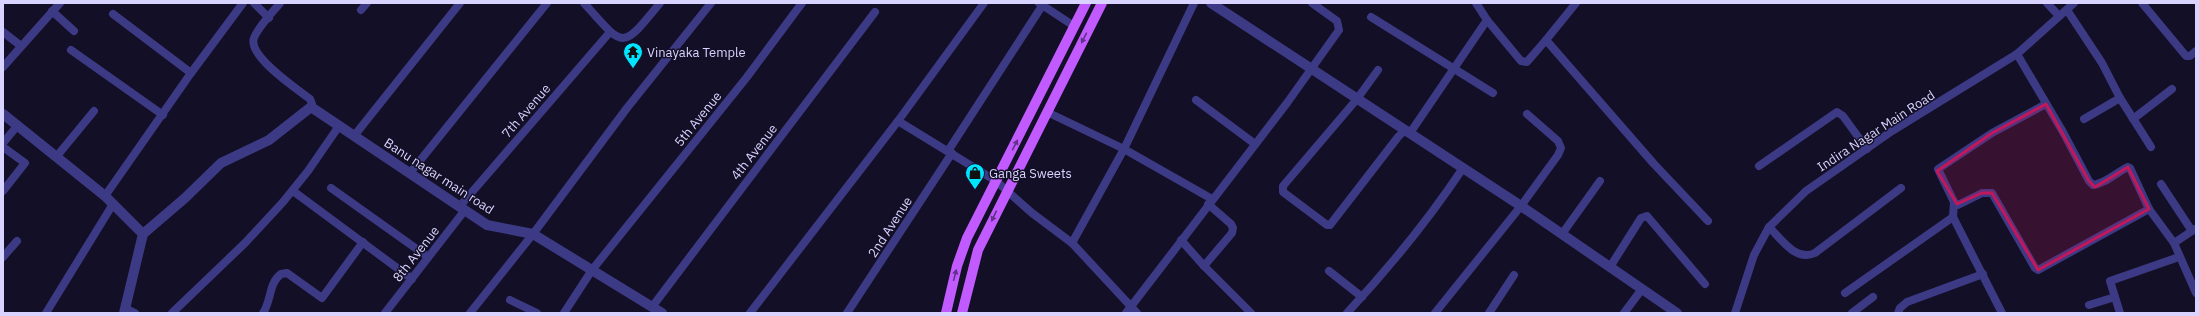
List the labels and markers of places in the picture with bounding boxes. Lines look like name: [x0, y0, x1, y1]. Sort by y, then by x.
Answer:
temple icon: Vinayaka Temple: [622, 41, 644, 69]
place label: Vinayaka Temple: [647, 44, 746, 61]
shop icon: Ganga Sweets: [964, 162, 986, 190]
place label: Ganga Sweets: [989, 165, 1072, 182]

